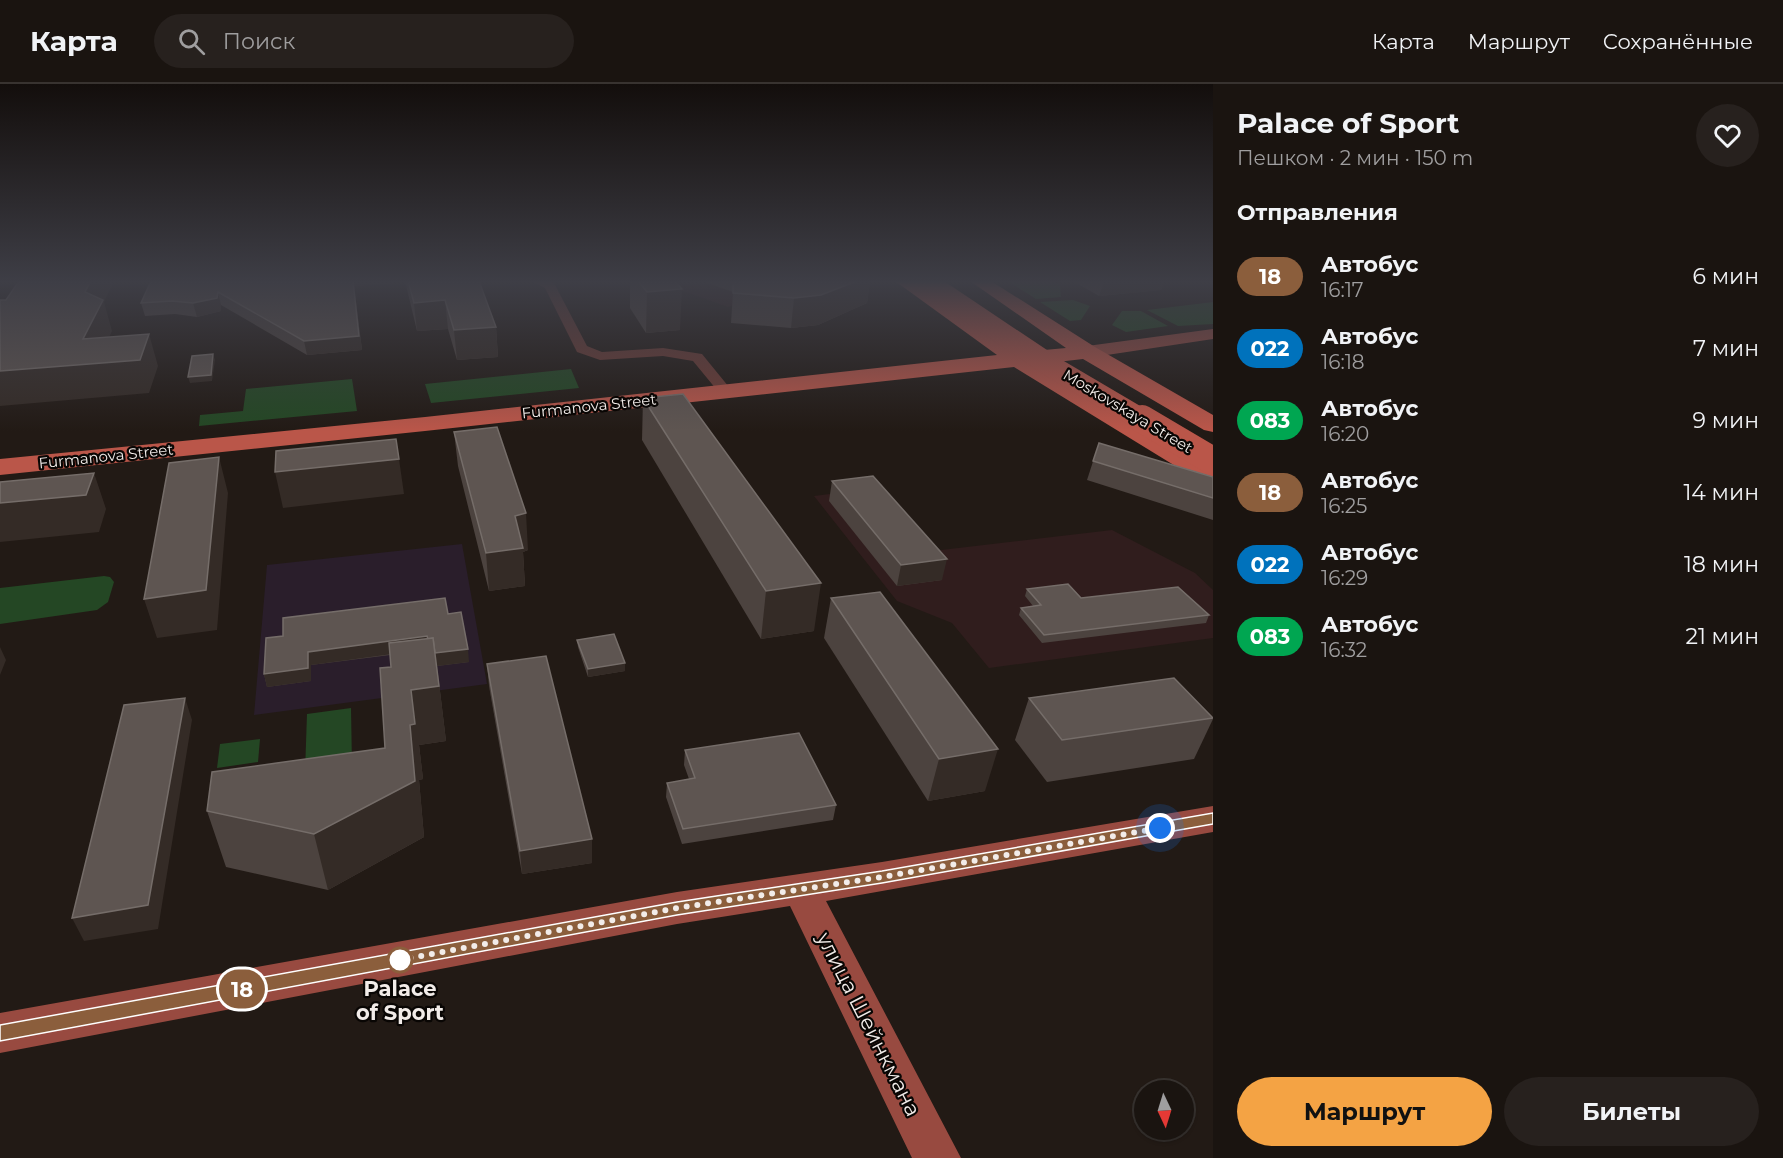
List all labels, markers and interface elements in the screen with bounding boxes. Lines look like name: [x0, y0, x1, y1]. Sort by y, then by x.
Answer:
search box: [154, 14, 574, 68]
text: Карта: [30, 24, 118, 58]
icon: search: [175, 25, 208, 58]
text: Поиск: [223, 28, 295, 55]
text: Карта: [1372, 29, 1435, 54]
text: Маршрут: [1468, 29, 1570, 54]
text: Сохранённые: [1603, 29, 1753, 54]
button: heart: [1696, 104, 1759, 167]
text: Palace of Sport: [1237, 106, 1459, 140]
text: Пешком · 2 мин · 150 m: [1237, 146, 1473, 170]
text: Отправления: [1237, 199, 1398, 226]
text: Автобус: [1321, 251, 1419, 278]
text: 6 мин: [1692, 263, 1759, 290]
text: 18: [1259, 264, 1281, 289]
text: 16:17: [1321, 278, 1364, 302]
text: Автобус: [1321, 323, 1419, 350]
text: 7 мин: [1693, 335, 1759, 362]
text: 022: [1251, 336, 1289, 361]
text: 16:18: [1321, 350, 1365, 374]
street label: Moskovskaya Street: [1060, 365, 1196, 457]
street label: Furmanova Street: [521, 389, 657, 423]
text: Автобус: [1321, 395, 1419, 422]
text: 9 мин: [1692, 407, 1759, 434]
text: 083: [1250, 408, 1290, 433]
text: 16:20: [1321, 422, 1369, 446]
street label: Furmanova Street: [38, 439, 174, 473]
text: Автобус: [1321, 467, 1419, 494]
text: 14 мин: [1683, 479, 1759, 506]
text: 18: [1259, 480, 1281, 505]
text: 16:25: [1321, 494, 1367, 518]
text: Автобус: [1321, 539, 1419, 566]
text: 18 мин: [1684, 551, 1759, 578]
text: 022: [1251, 552, 1289, 577]
text: 16:29: [1321, 566, 1368, 590]
text: Автобус: [1321, 611, 1419, 638]
text: 21 мин: [1685, 623, 1759, 650]
text: 083: [1250, 624, 1290, 649]
text: 16:32: [1321, 638, 1367, 662]
your location: [1145, 813, 1175, 843]
street label: улица Шейнкмана: [811, 927, 926, 1120]
marker: Palace of Sport: [387, 947, 413, 973]
line badge: 18: [215, 970, 269, 1008]
place label: Palace of Sport: [356, 976, 444, 1025]
text: 18: [231, 977, 253, 1002]
button: Маршрут: [1237, 1077, 1492, 1146]
button: Билеты: [1504, 1077, 1759, 1146]
north arrow: [1134, 1080, 1194, 1140]
map controls: [1134, 1080, 1194, 1140]

